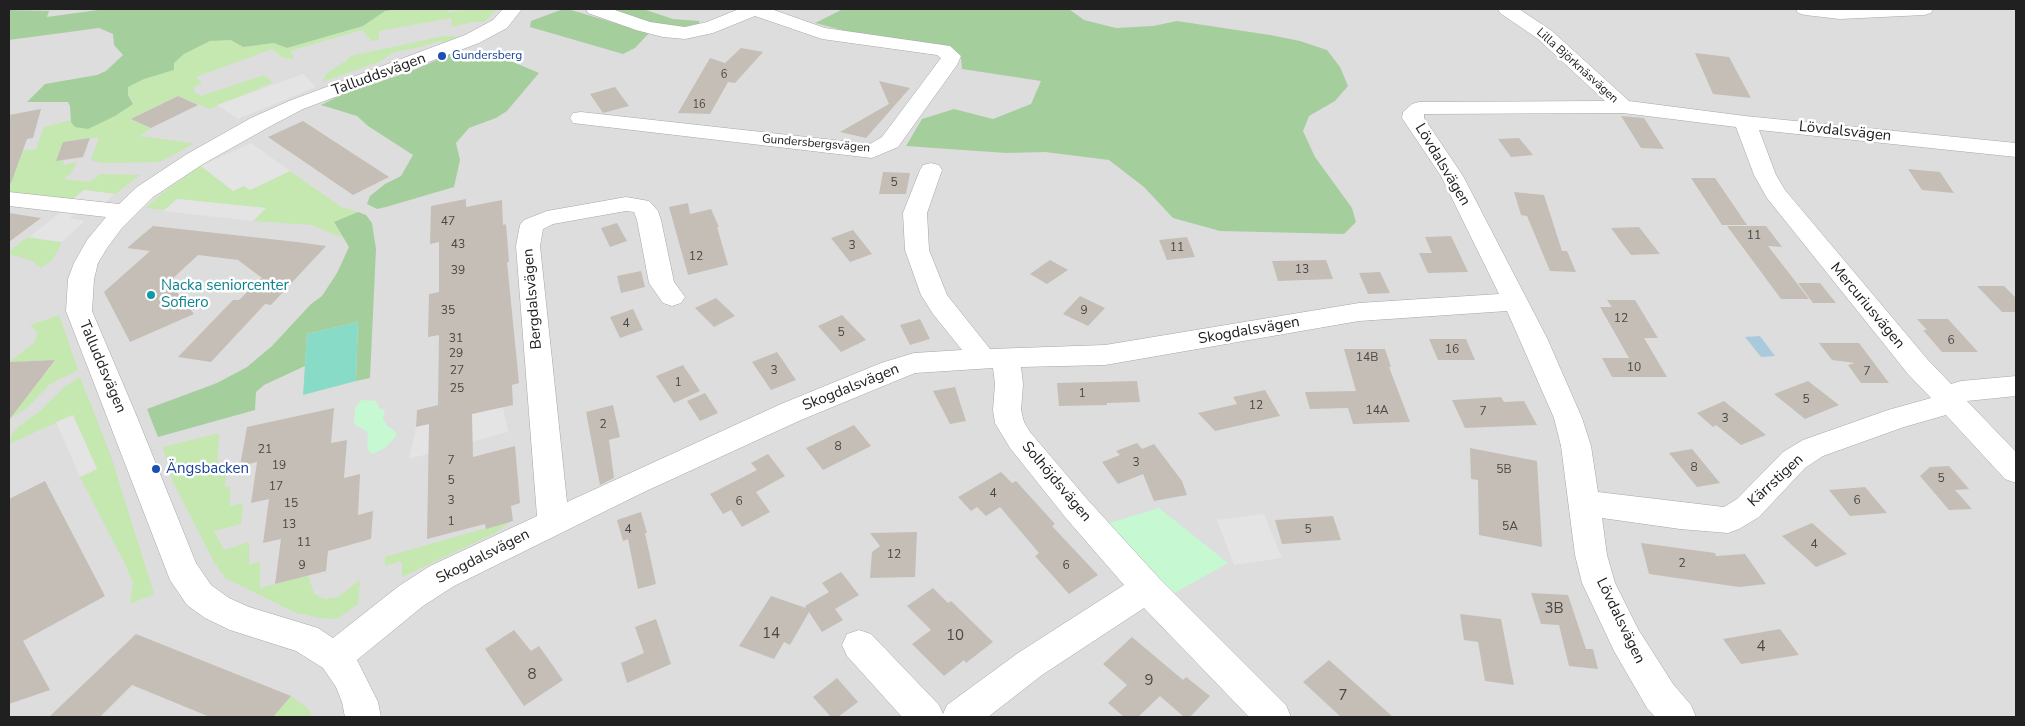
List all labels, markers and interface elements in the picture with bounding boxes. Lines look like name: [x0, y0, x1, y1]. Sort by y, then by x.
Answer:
street label: Lilla Björknäsvägen: [1533, 25, 1621, 107]
place label: Gundersberg: [452, 49, 522, 63]
street label: Talluddsvägen: [330, 50, 428, 100]
marker: Gundersberg: [436, 50, 448, 62]
house number: 6: [721, 68, 727, 82]
house number: 16: [692, 98, 706, 112]
street label: Lövdalsvägen: [1798, 118, 1892, 146]
street label: Lövdalsvägen: [1410, 121, 1474, 209]
street label: Gundersbergsvägen: [761, 132, 871, 156]
house number: 5: [890, 176, 898, 190]
house number: 47: [441, 215, 455, 229]
house number: 11: [1747, 229, 1761, 243]
house number: 43: [451, 238, 465, 252]
house number: 3: [848, 239, 856, 253]
house number: 11: [1170, 241, 1184, 255]
street label: Bergdalsvägen: [520, 248, 546, 350]
house number: 12: [689, 250, 703, 264]
street label: Mercuriusvägen: [1826, 259, 1908, 353]
house number: 13: [1295, 263, 1309, 277]
house number: 39: [451, 264, 465, 278]
place label: Nacka seniorcenter Sofiero: [161, 277, 289, 312]
marker: Nacka seniorcenter Sofiero: [145, 289, 157, 301]
house number: 35: [441, 304, 455, 318]
house number: 9: [1080, 304, 1088, 318]
house number: 12: [1614, 312, 1628, 326]
street label: Skogdalsvägen: [1197, 313, 1301, 349]
house number: 4: [622, 317, 630, 331]
street label: Talluddsvägen: [74, 318, 130, 416]
house number: 5: [837, 326, 845, 340]
house number: 31: [449, 332, 463, 346]
house number: 6: [1947, 334, 1955, 348]
house number: 16: [1445, 343, 1459, 357]
house number: 29: [449, 347, 463, 361]
house number: 14B: [1356, 351, 1378, 365]
street label: Skogdalsvägen: [800, 360, 902, 416]
house number: 10: [1627, 361, 1641, 375]
house number: 27: [450, 364, 464, 378]
house number: 3: [770, 364, 778, 378]
house number: 7: [1863, 365, 1871, 379]
house number: 1: [674, 376, 682, 390]
house number: 25: [450, 382, 464, 396]
house number: 1: [1078, 387, 1086, 401]
house number: 5: [1802, 393, 1810, 407]
house number: 12: [1249, 399, 1263, 413]
house number: 14A: [1365, 404, 1389, 418]
house number: 7: [1479, 405, 1487, 419]
house number: 3: [1721, 412, 1729, 426]
house number: 2: [599, 418, 607, 432]
street label: Solhöjdsvägen: [1017, 438, 1095, 526]
house number: 8: [834, 440, 842, 454]
house number: 21: [258, 443, 272, 457]
street label: Kärrstigen: [1745, 451, 1807, 511]
house number: 7: [447, 454, 455, 468]
house number: 3: [1132, 456, 1140, 470]
house number: 19: [272, 459, 286, 473]
place label: Ängsbacken: [166, 460, 249, 478]
house number: 8: [1690, 461, 1698, 475]
marker: Ängsbacken: [150, 463, 162, 475]
house number: 5B: [1496, 463, 1512, 477]
house number: 5: [1937, 472, 1945, 486]
house number: 5: [447, 474, 455, 488]
house number: 17: [269, 480, 283, 494]
house number: 4: [989, 487, 997, 501]
house number: 3: [447, 494, 455, 508]
house number: 6: [1853, 494, 1861, 508]
house number: 6: [735, 495, 743, 509]
house number: 15: [284, 497, 298, 511]
house number: 1: [447, 515, 455, 529]
house number: 13: [282, 518, 296, 532]
house number: 5A: [1502, 520, 1518, 534]
house number: 4: [624, 523, 632, 537]
house number: 5: [1304, 523, 1312, 537]
street label: Skogdalsvägen: [433, 526, 533, 588]
house number: 11: [297, 536, 311, 550]
house number: 4: [1810, 538, 1818, 552]
house number: 12: [887, 548, 901, 562]
house number: 2: [1678, 557, 1686, 571]
house number: 9: [298, 559, 306, 573]
house number: 6: [1062, 559, 1070, 573]
street label: Lövdalsvägen: [1592, 575, 1648, 667]
house number: 3B: [1544, 600, 1564, 618]
house number: 14: [762, 625, 780, 643]
house number: 10: [946, 627, 964, 645]
house number: 4: [1757, 638, 1765, 656]
house number: 8: [528, 666, 536, 684]
house number: 9: [1145, 672, 1153, 690]
house number: 7: [1339, 687, 1347, 705]

